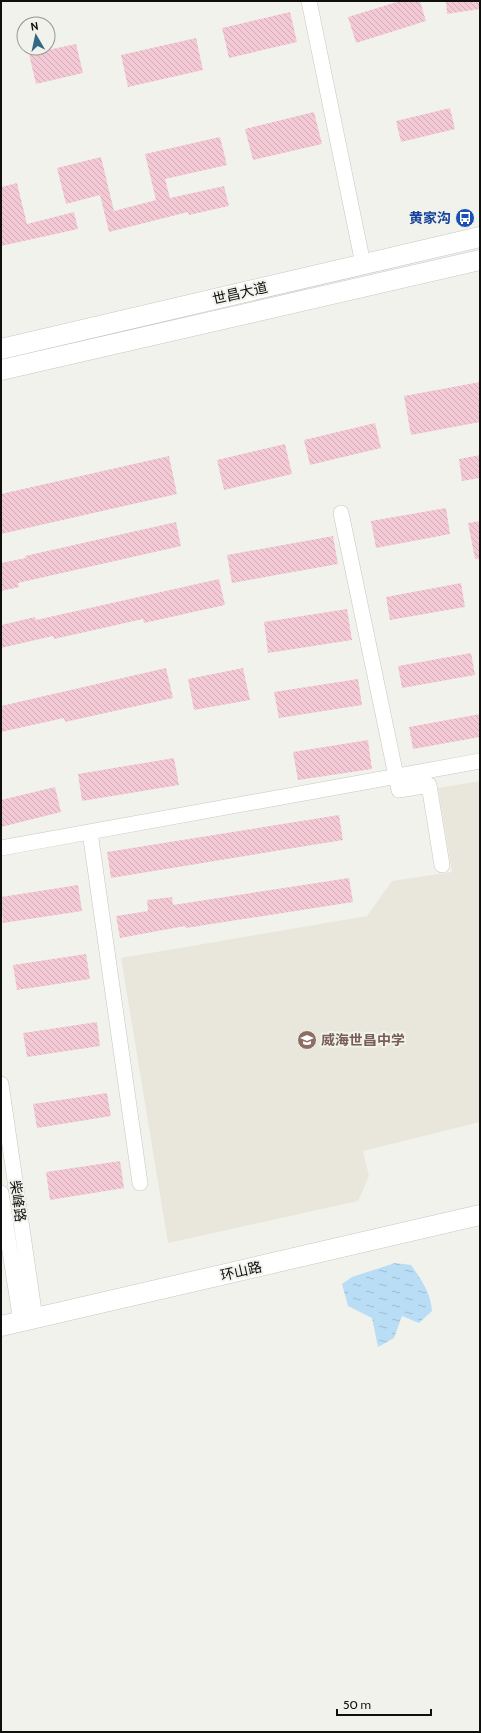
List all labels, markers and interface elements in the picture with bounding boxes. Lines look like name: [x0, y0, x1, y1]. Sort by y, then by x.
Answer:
north arrow: [16, 16, 56, 56]
text: N: [29, 19, 39, 34]
bus stop icon: 黄家沟: [454, 207, 476, 229]
place label: 黄家沟: [409, 209, 451, 227]
street label: 世昌大道: [211, 278, 269, 308]
school or university icon: 威海世昌中学: [296, 1029, 318, 1051]
place label: 威海世昌中学: [321, 1031, 405, 1049]
street label: 柴峰路: [6, 1179, 30, 1223]
street label: 环山路: [219, 1258, 263, 1284]
scale bar: [337, 1691, 431, 1717]
text: 50 m: [343, 1697, 371, 1712]

